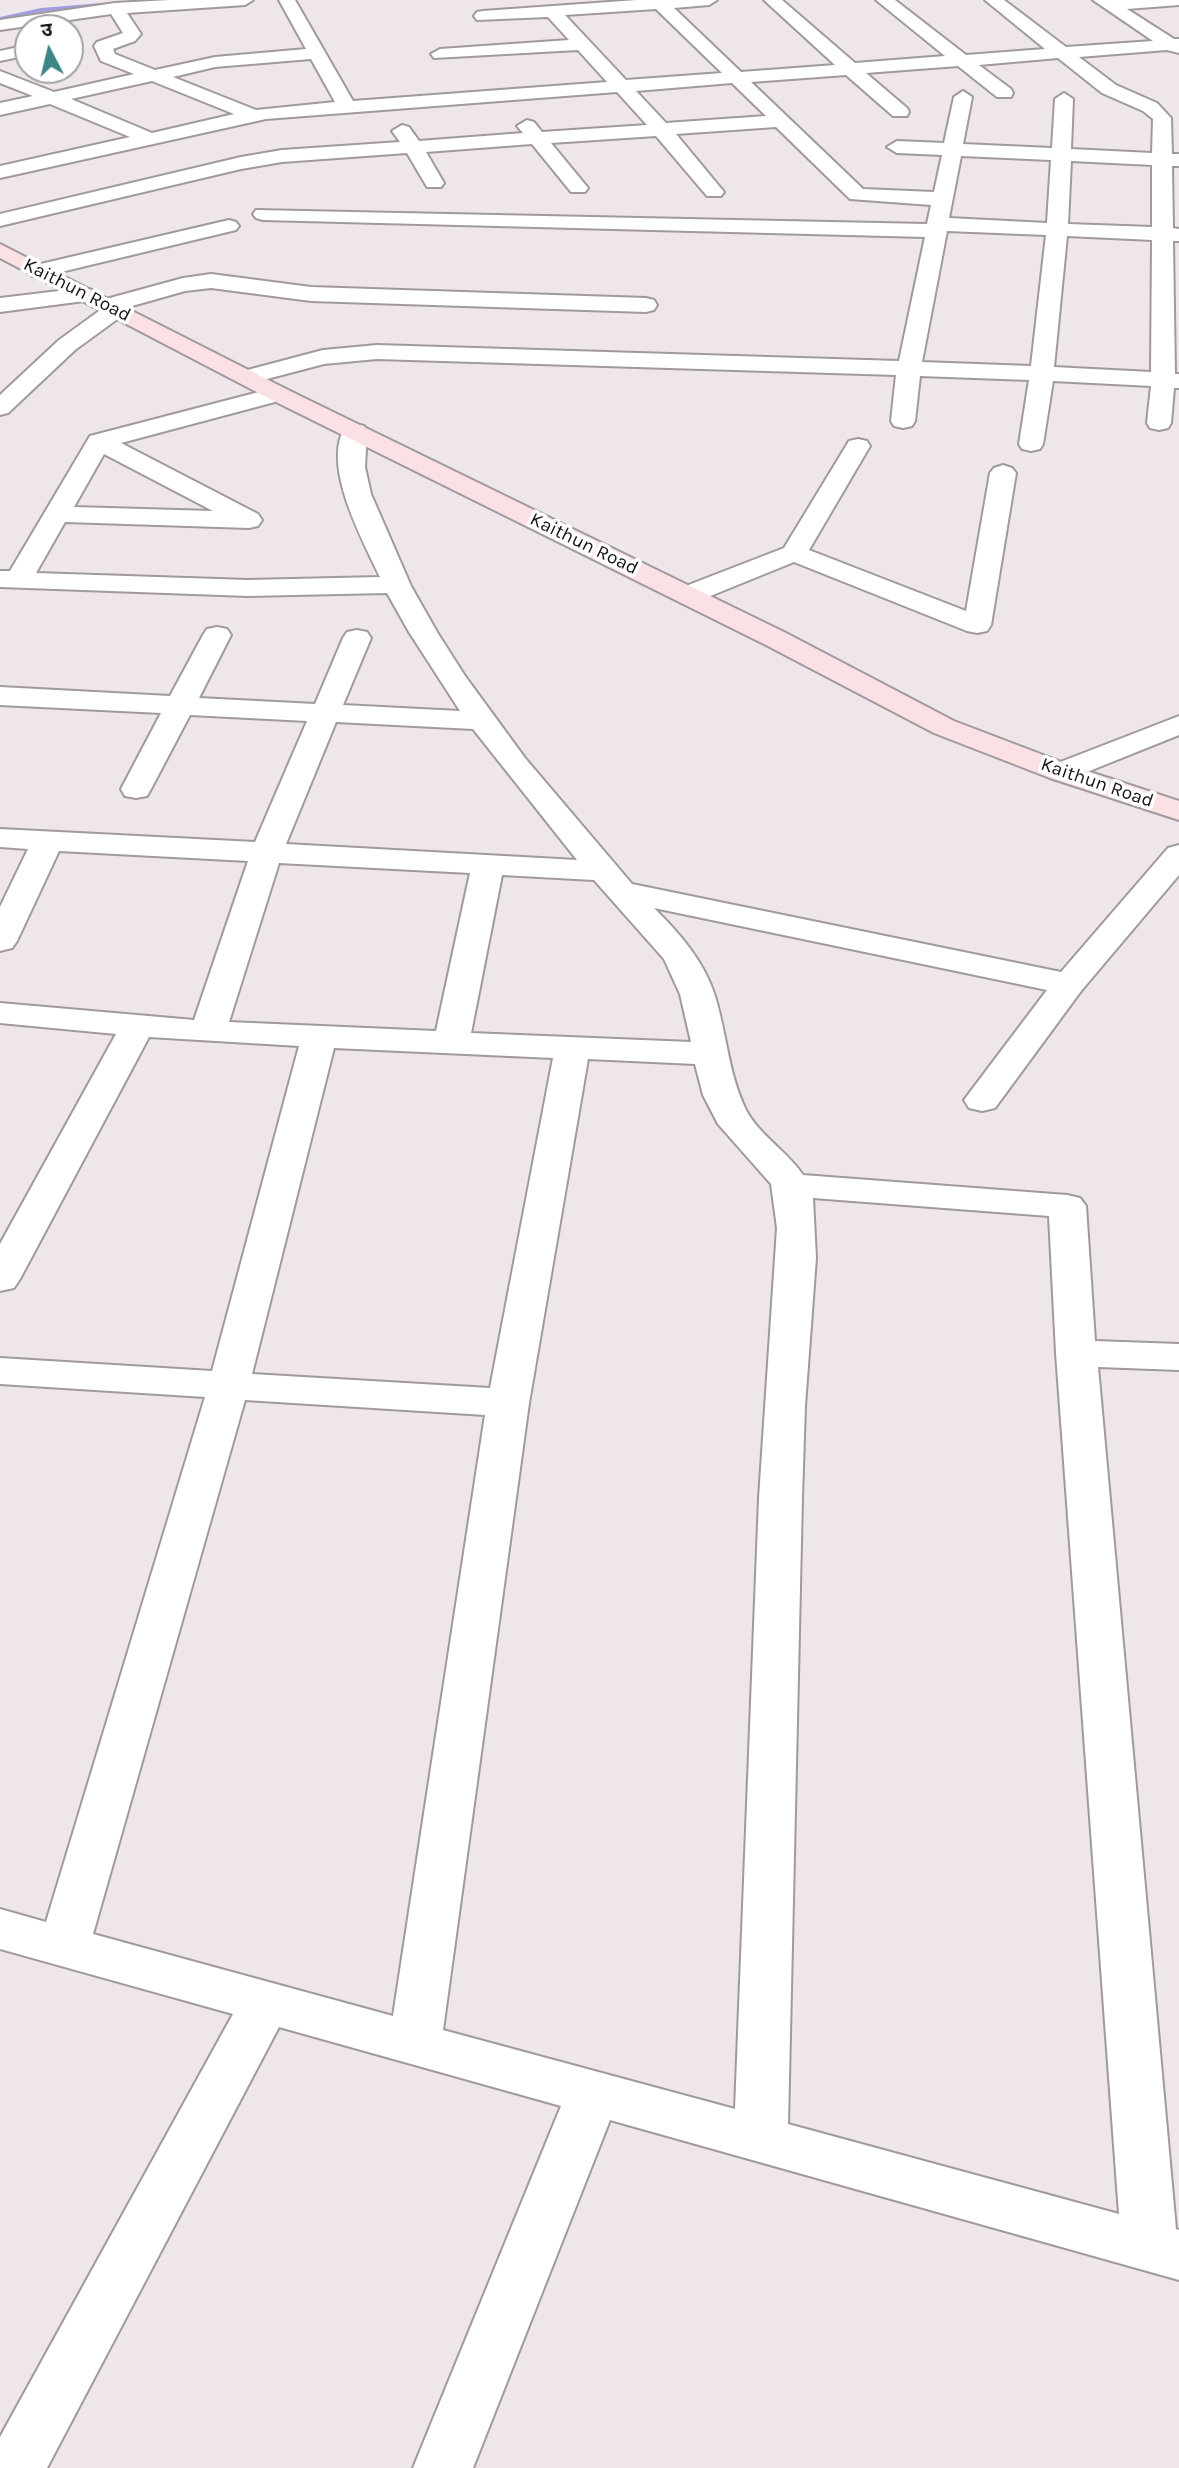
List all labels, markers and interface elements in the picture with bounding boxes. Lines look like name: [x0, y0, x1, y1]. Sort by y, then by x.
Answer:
north arrow: [14, 14, 84, 84]
text: उ: [40, 19, 54, 42]
street label: Kaithun Road: [19, 253, 135, 327]
street label: Kaithun Road: [526, 508, 642, 580]
street label: Kaithun Road: [1038, 753, 1156, 813]

